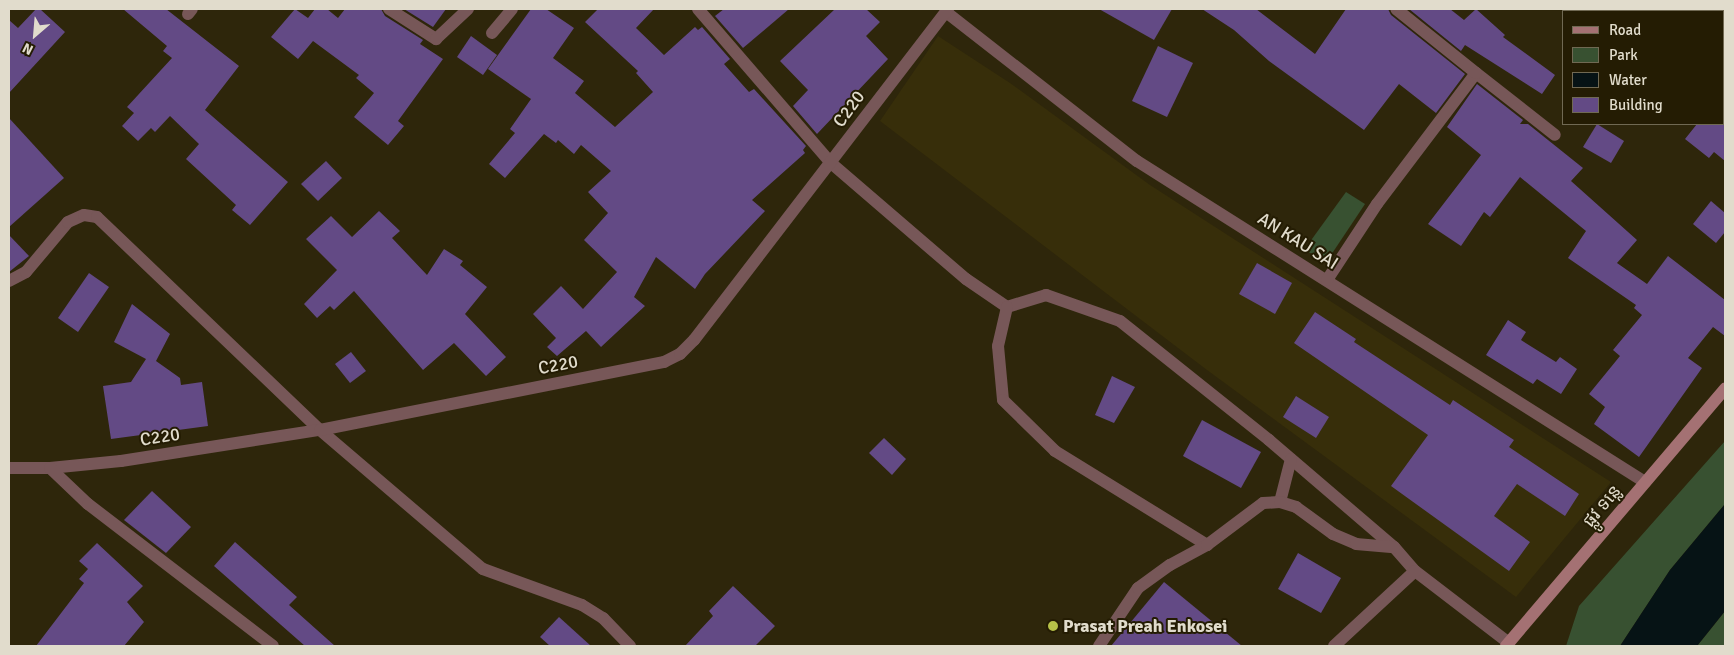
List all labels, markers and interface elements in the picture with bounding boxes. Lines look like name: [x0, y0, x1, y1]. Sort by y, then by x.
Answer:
north arrow: [10, 10, 60, 60]
legend: [1562, 10, 1724, 125]
text: Road: [1609, 21, 1641, 39]
text: N: [20, 39, 36, 59]
text: Park: [1609, 46, 1638, 64]
text: Water: [1609, 71, 1647, 89]
street label: C220: [829, 86, 869, 132]
text: Building: [1609, 96, 1663, 114]
street label: AN KAU SAI: [1254, 208, 1342, 274]
street label: C220: [536, 351, 580, 379]
street label: C220: [139, 423, 181, 451]
street label: ផ្លូវ ទន្លេ: [1578, 480, 1626, 532]
place label: Prasat Preah Enkosei: [1063, 615, 1227, 637]
marker: Prasat Preah Enkosei: [1047, 620, 1059, 632]

